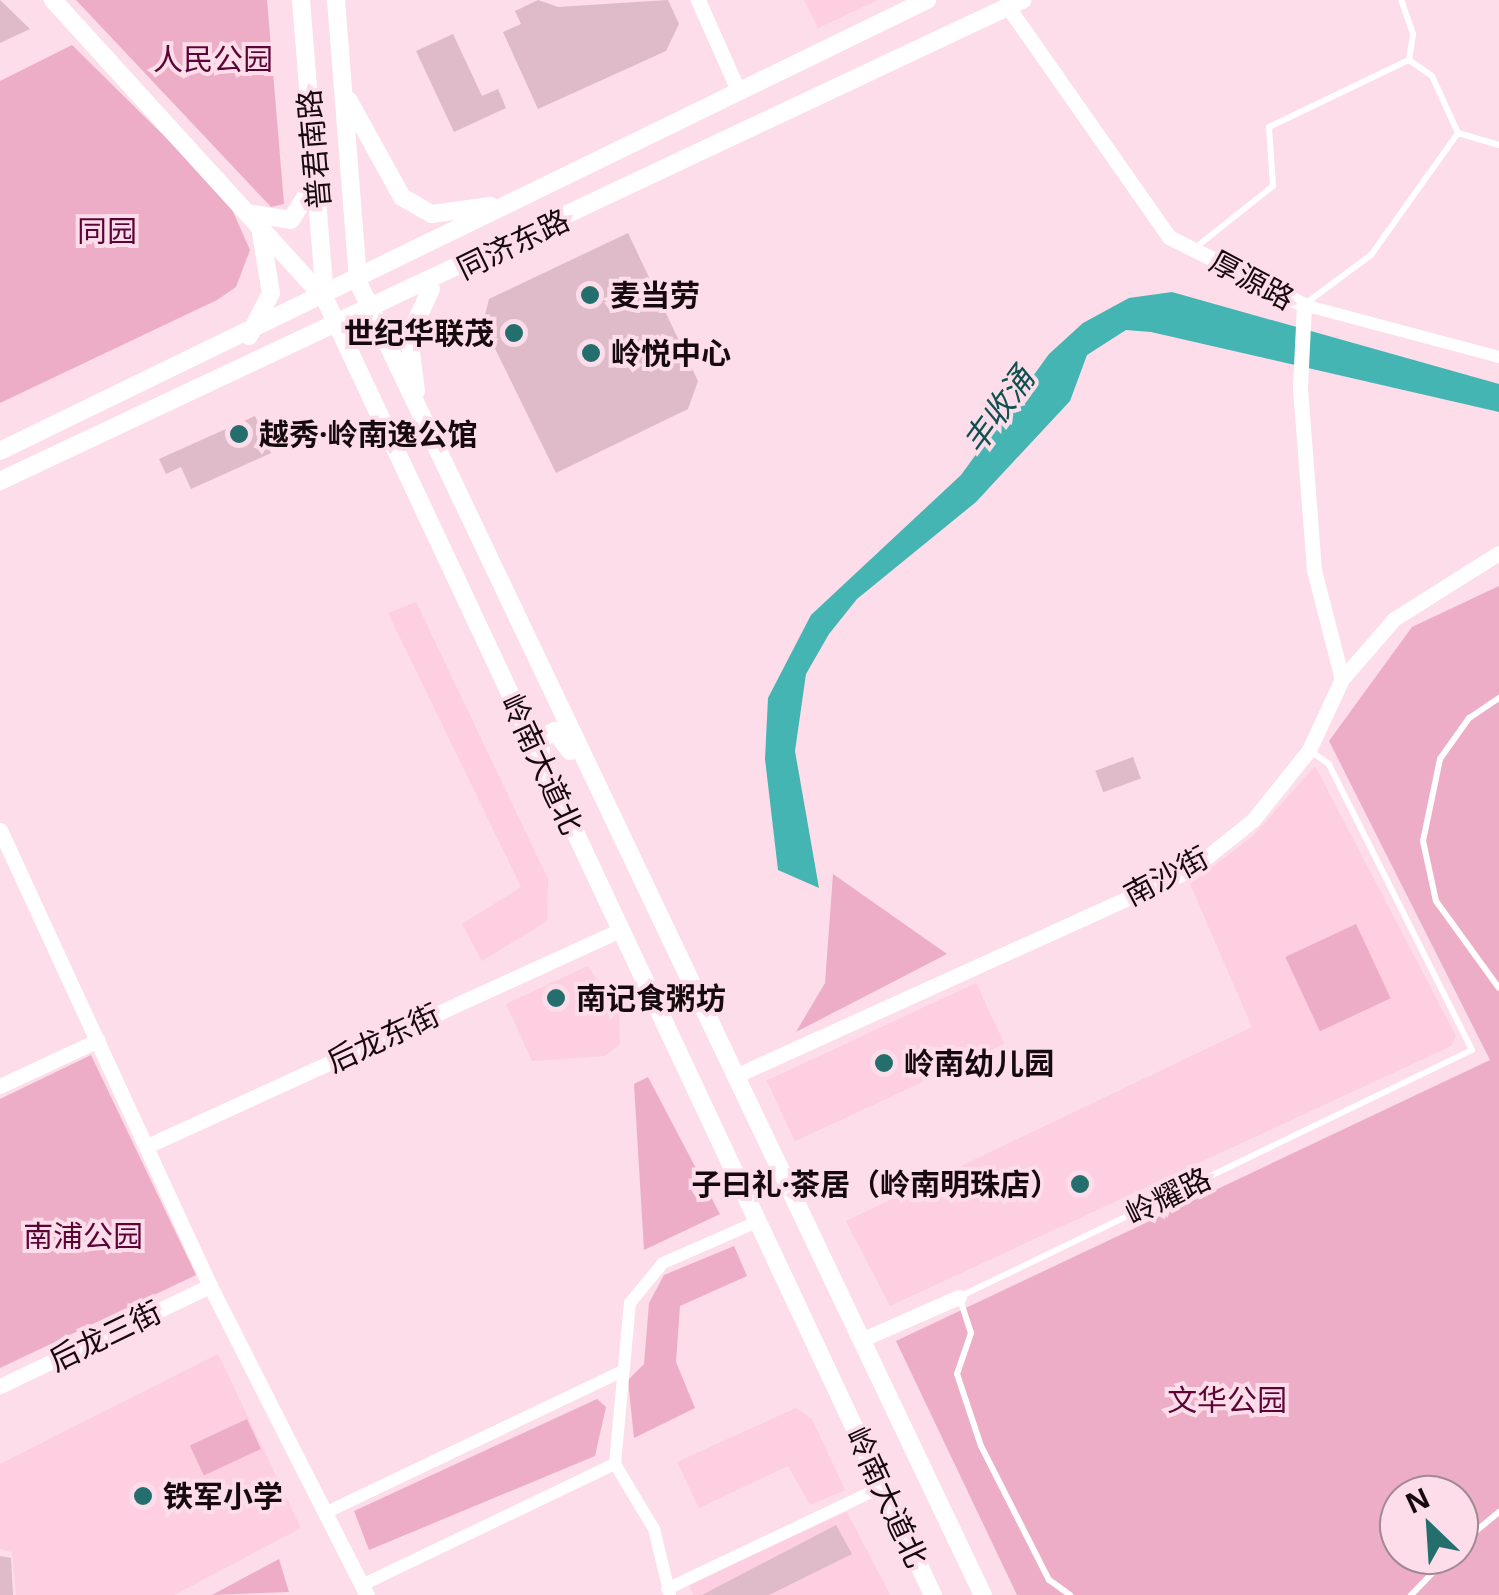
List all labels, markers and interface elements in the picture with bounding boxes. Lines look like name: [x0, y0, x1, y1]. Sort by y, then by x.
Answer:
park label: 人民公园: [153, 41, 273, 77]
street label: 普君南路: [291, 88, 337, 210]
street label: 同济东路: [451, 202, 575, 286]
park label: 同园: [77, 213, 137, 249]
street label: 厚源路: [1204, 243, 1300, 317]
place label: 麦当劳: [610, 277, 700, 313]
marker: 麦当劳: [579, 284, 601, 306]
place label: 世纪华联茂: [344, 315, 494, 351]
marker: 世纪华联茂: [503, 322, 525, 344]
place label: 岭悦中心: [611, 335, 731, 371]
marker: 岭悦中心: [580, 342, 602, 364]
water label: 丰收涌: [954, 360, 1042, 460]
place label: 越秀·岭南逸公馆: [259, 416, 478, 452]
marker: 越秀·岭南逸公馆: [228, 423, 250, 445]
street label: 岭南大道北: [494, 688, 590, 840]
street label: 南沙街: [1118, 839, 1214, 913]
place label: 南记食粥坊: [576, 980, 726, 1016]
marker: 南记食粥坊: [545, 987, 567, 1009]
street label: 后龙东街: [321, 996, 445, 1080]
place label: 岭南幼儿园: [904, 1045, 1054, 1081]
marker: 岭南幼儿园: [873, 1052, 895, 1074]
street label: 岭耀路: [1120, 1160, 1216, 1232]
place label: 子曰礼·茶居（岭南明珠店）: [691, 1166, 1060, 1202]
marker: 子曰礼·茶居（岭南明珠店）: [1069, 1173, 1091, 1195]
park label: 南浦公园: [23, 1218, 143, 1254]
street label: 后龙三街: [43, 1294, 167, 1378]
park label: 文华公园: [1167, 1382, 1287, 1418]
street label: 岭南大道北: [839, 1421, 935, 1573]
north arrow: [1379, 1475, 1479, 1575]
place label: 铁军小学: [163, 1478, 283, 1514]
text: N: [1399, 1478, 1436, 1522]
marker: 铁军小学: [132, 1485, 154, 1507]

